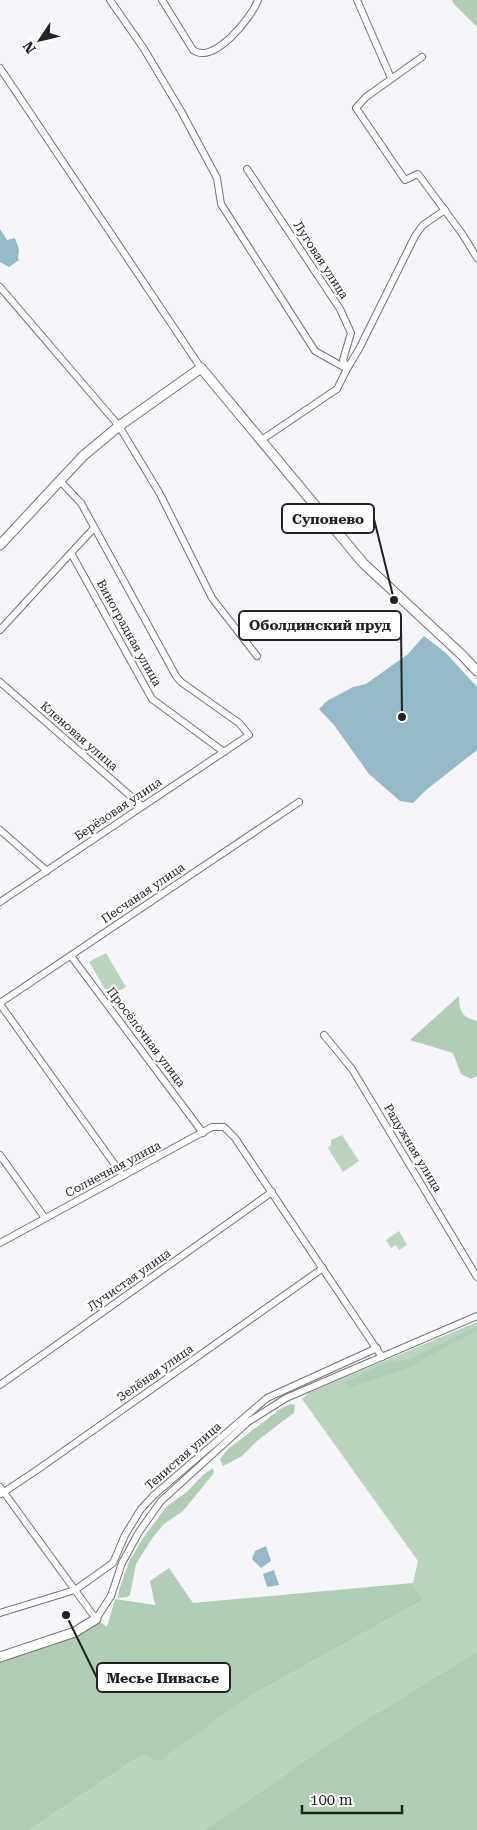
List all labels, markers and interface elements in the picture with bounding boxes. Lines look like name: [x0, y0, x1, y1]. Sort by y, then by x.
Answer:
north arrow: [15, 15, 65, 65]
text: N: [20, 38, 39, 56]
street label: Луговая улица: [291, 219, 352, 302]
callout: Супонево: [282, 504, 374, 533]
text: Супонево: [292, 511, 364, 527]
street label: Виноградная улица: [94, 577, 164, 689]
callout: Оболдинский пруд: [239, 611, 401, 640]
text: Оболдинский пруд: [249, 617, 391, 633]
street label: Кленовая улица: [37, 699, 121, 774]
street label: Берёзовая улица: [72, 774, 165, 843]
street label: Песчаная улица: [99, 860, 188, 926]
street label: Просёлочная улица: [104, 984, 188, 1090]
street label: Радужная улица: [381, 1101, 445, 1195]
street label: Солнечная улица: [63, 1138, 164, 1200]
street label: Лучистая улица: [85, 1246, 174, 1314]
street label: Зелёная улица: [114, 1341, 196, 1404]
street label: Тенистая улица: [142, 1419, 224, 1493]
callout: Месье Пивасье: [97, 1663, 230, 1692]
text: Месье Пивасье: [107, 1670, 219, 1686]
scale bar: [302, 1782, 402, 1814]
text: 100 m: [310, 1791, 353, 1809]

